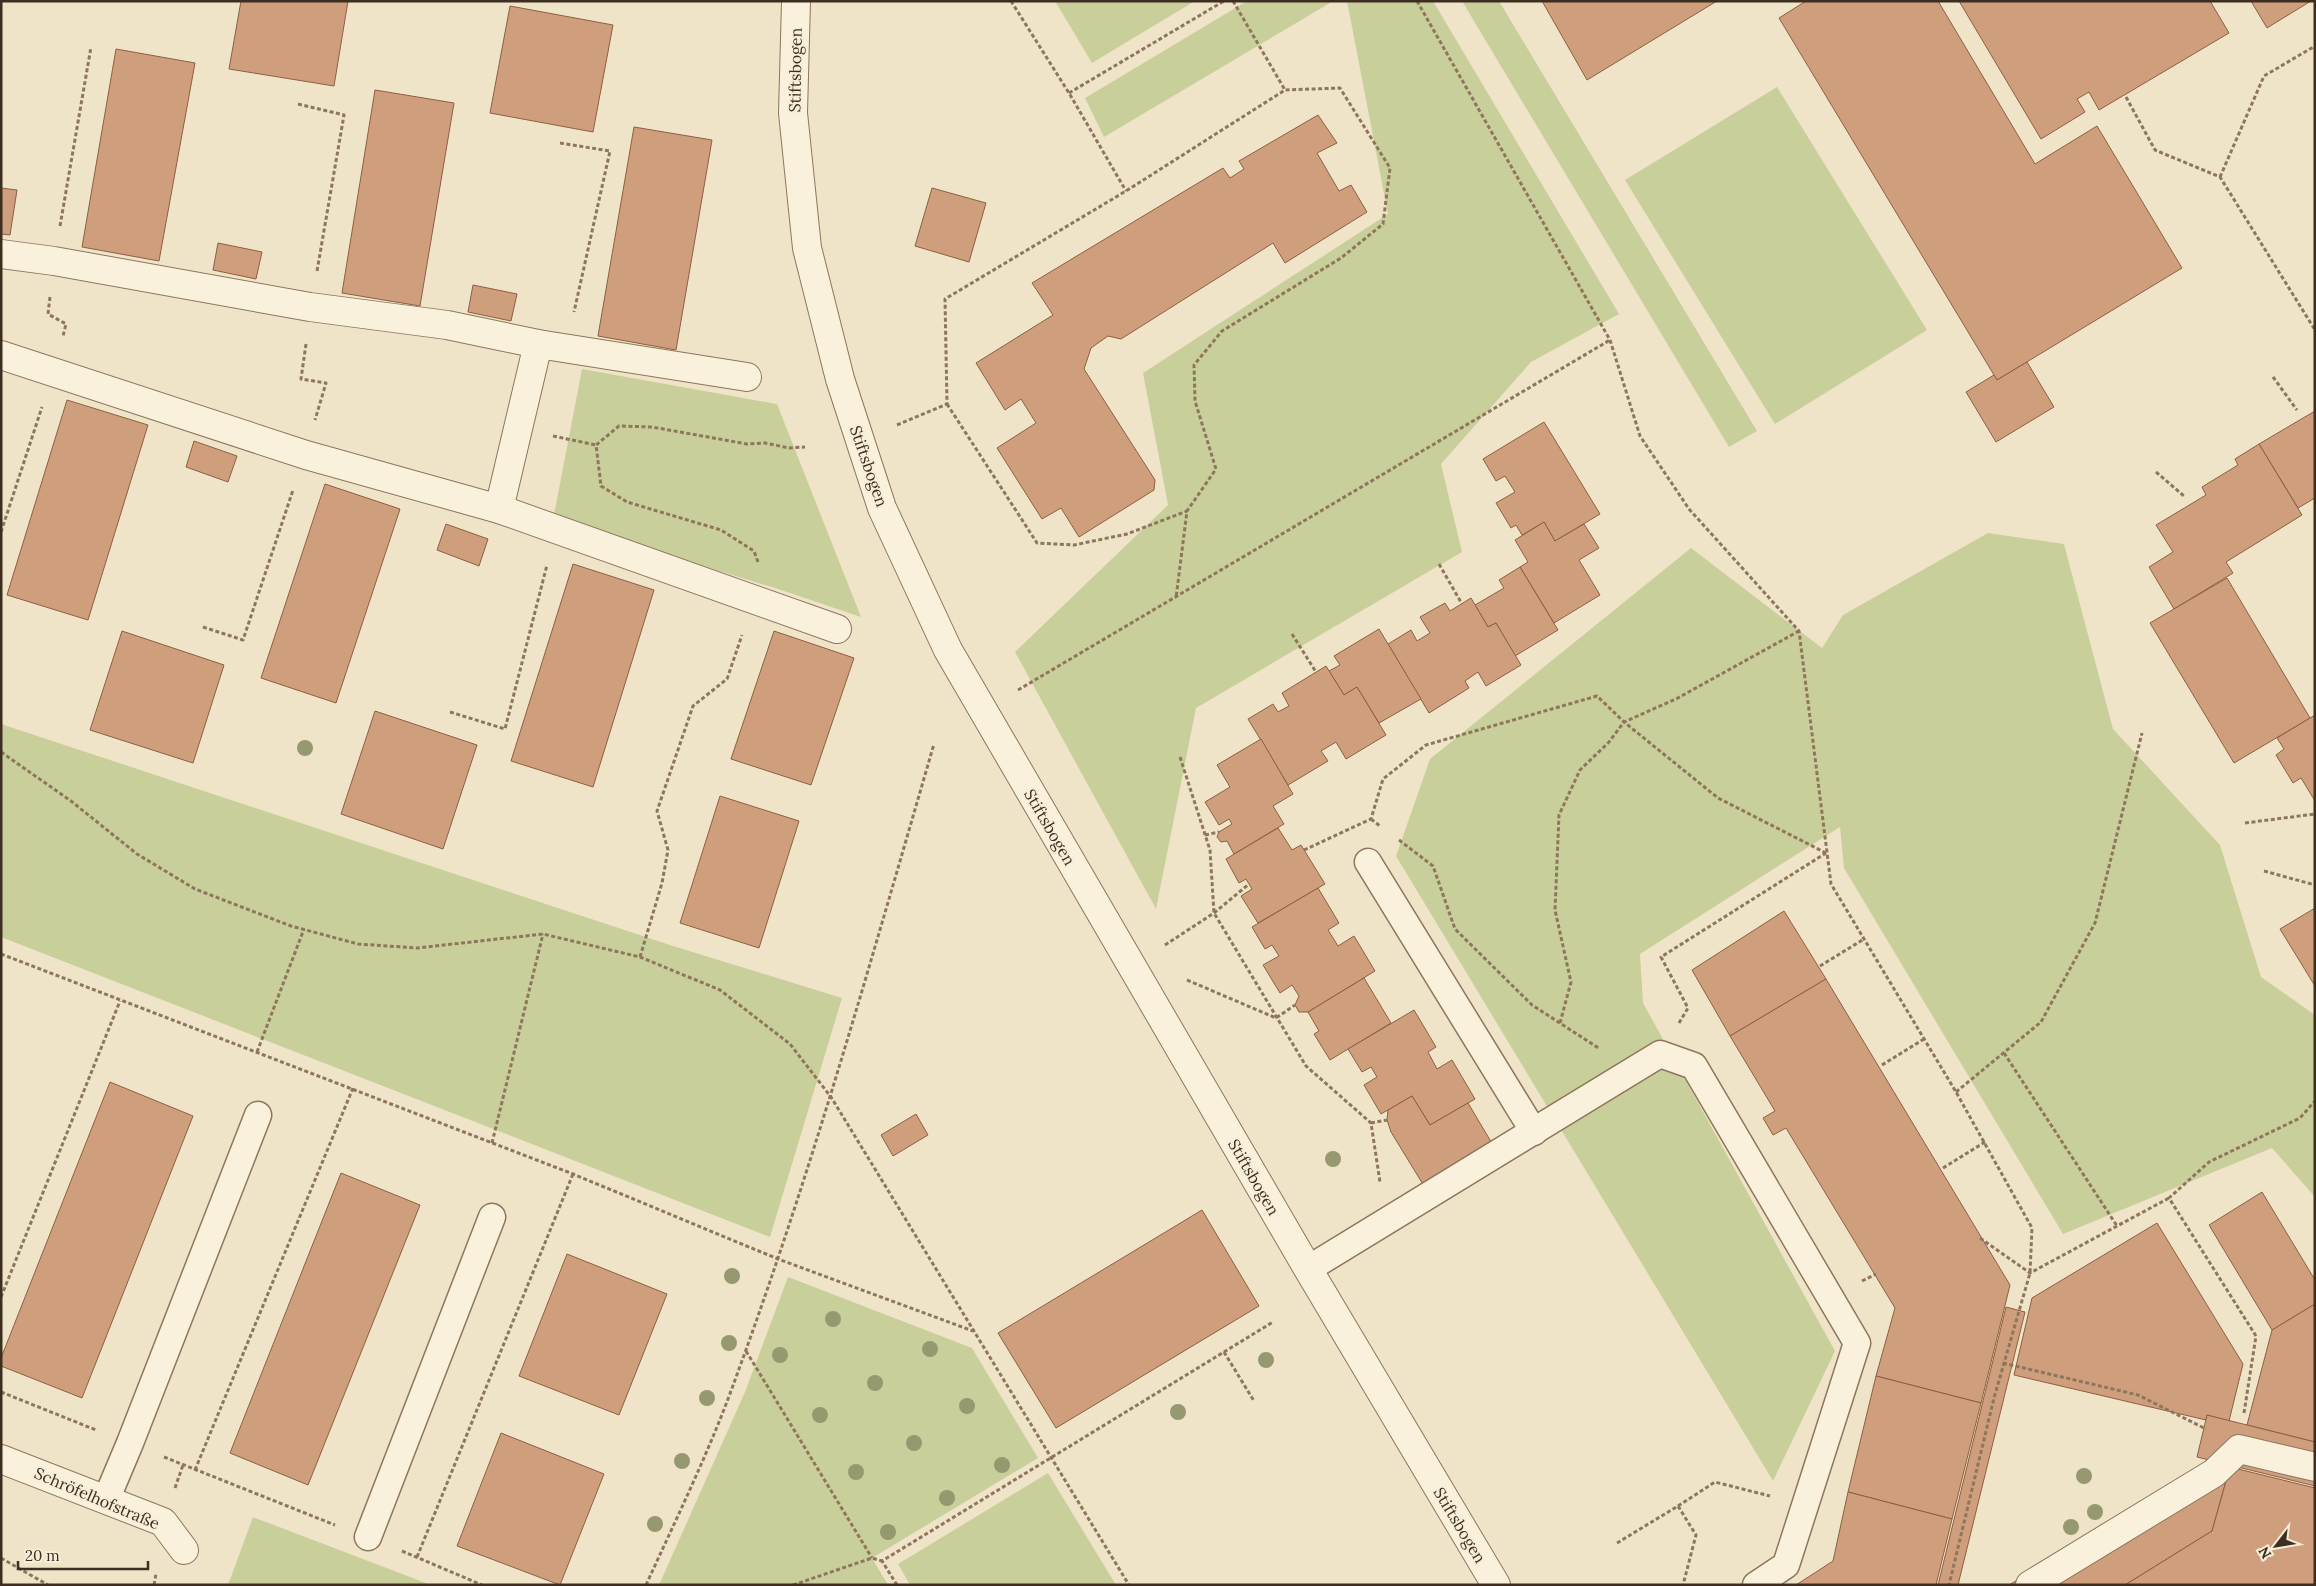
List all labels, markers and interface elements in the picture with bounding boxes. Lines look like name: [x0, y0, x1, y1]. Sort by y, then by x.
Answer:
street label: Stiftsbogen: [784, 27, 806, 113]
street label: Stiftsbogen: [846, 423, 892, 510]
street label: Stiftsbogen: [1020, 785, 1080, 869]
street label: Stiftsbogen: [1224, 1135, 1284, 1219]
street label: Schröfelhofstraße: [31, 1463, 163, 1534]
street label: Stiftsbogen: [1430, 1484, 1491, 1567]
north arrow: [2251, 1521, 2301, 1571]
scale bar: [18, 1538, 148, 1570]
text: N: [2254, 1543, 2275, 1562]
text: 20 m: [25, 1546, 60, 1565]

